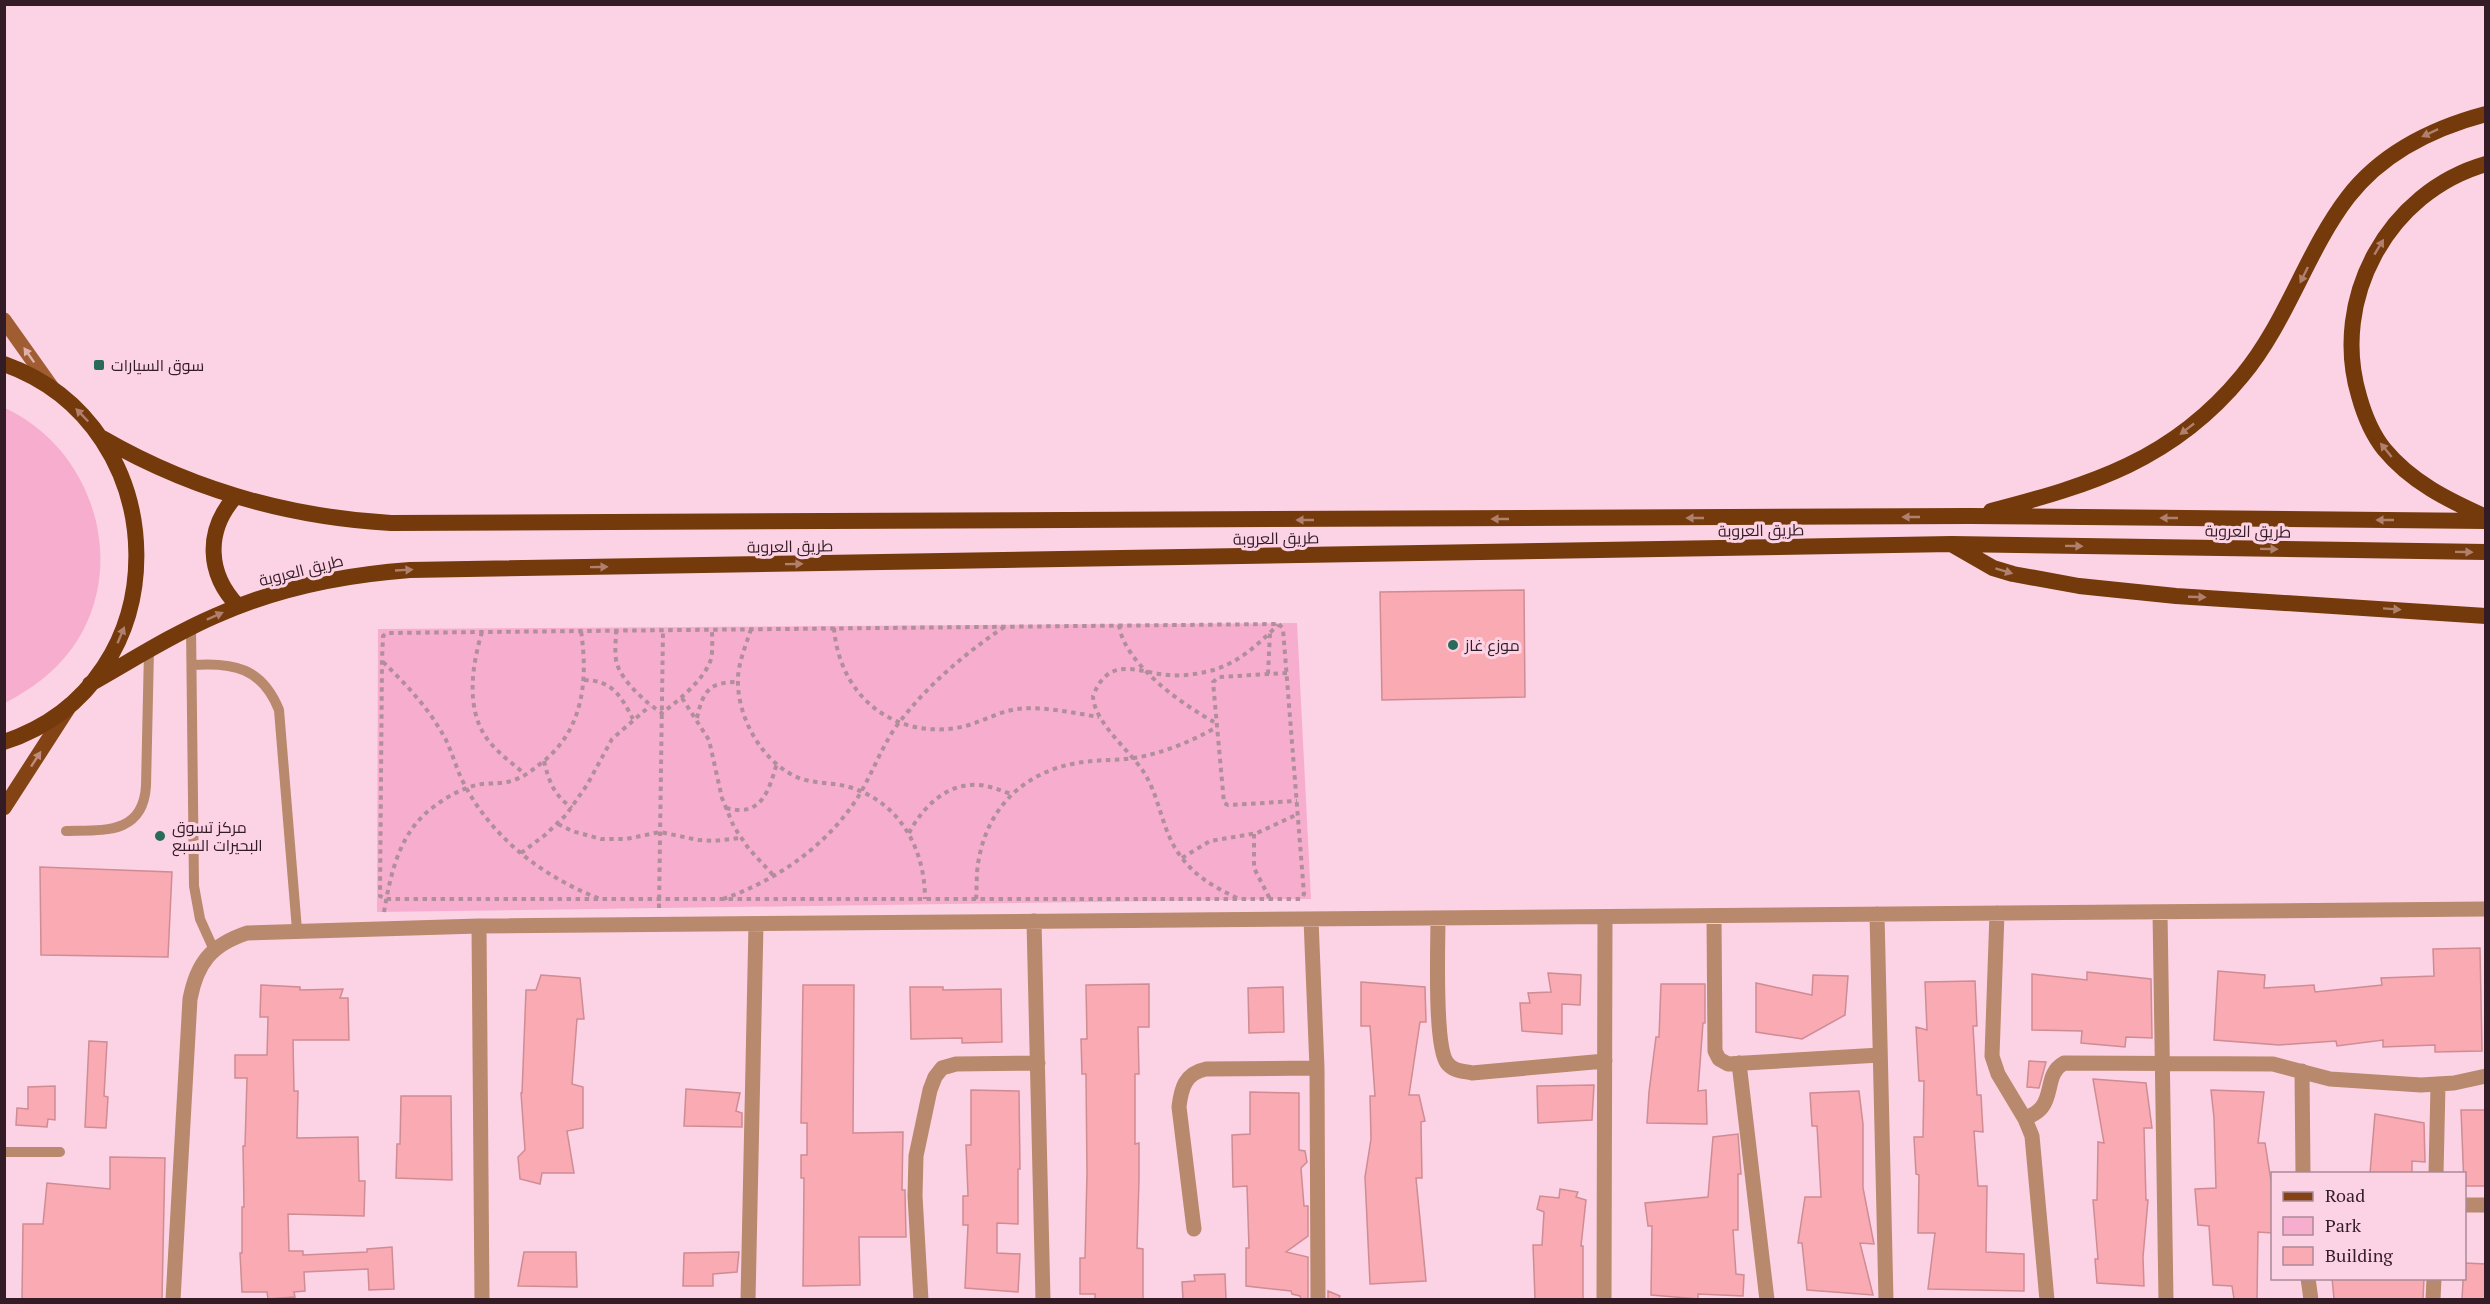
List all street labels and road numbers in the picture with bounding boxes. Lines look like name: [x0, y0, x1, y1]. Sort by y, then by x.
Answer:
street label: طريق العروبة: [1718, 518, 1804, 542]
street label: طريق العروبة: [2205, 519, 2291, 543]
street label: طريق العروبة: [1233, 526, 1319, 550]
street label: طريق العروبة: [747, 534, 833, 558]
street label: طريق العروبة: [256, 549, 346, 591]

